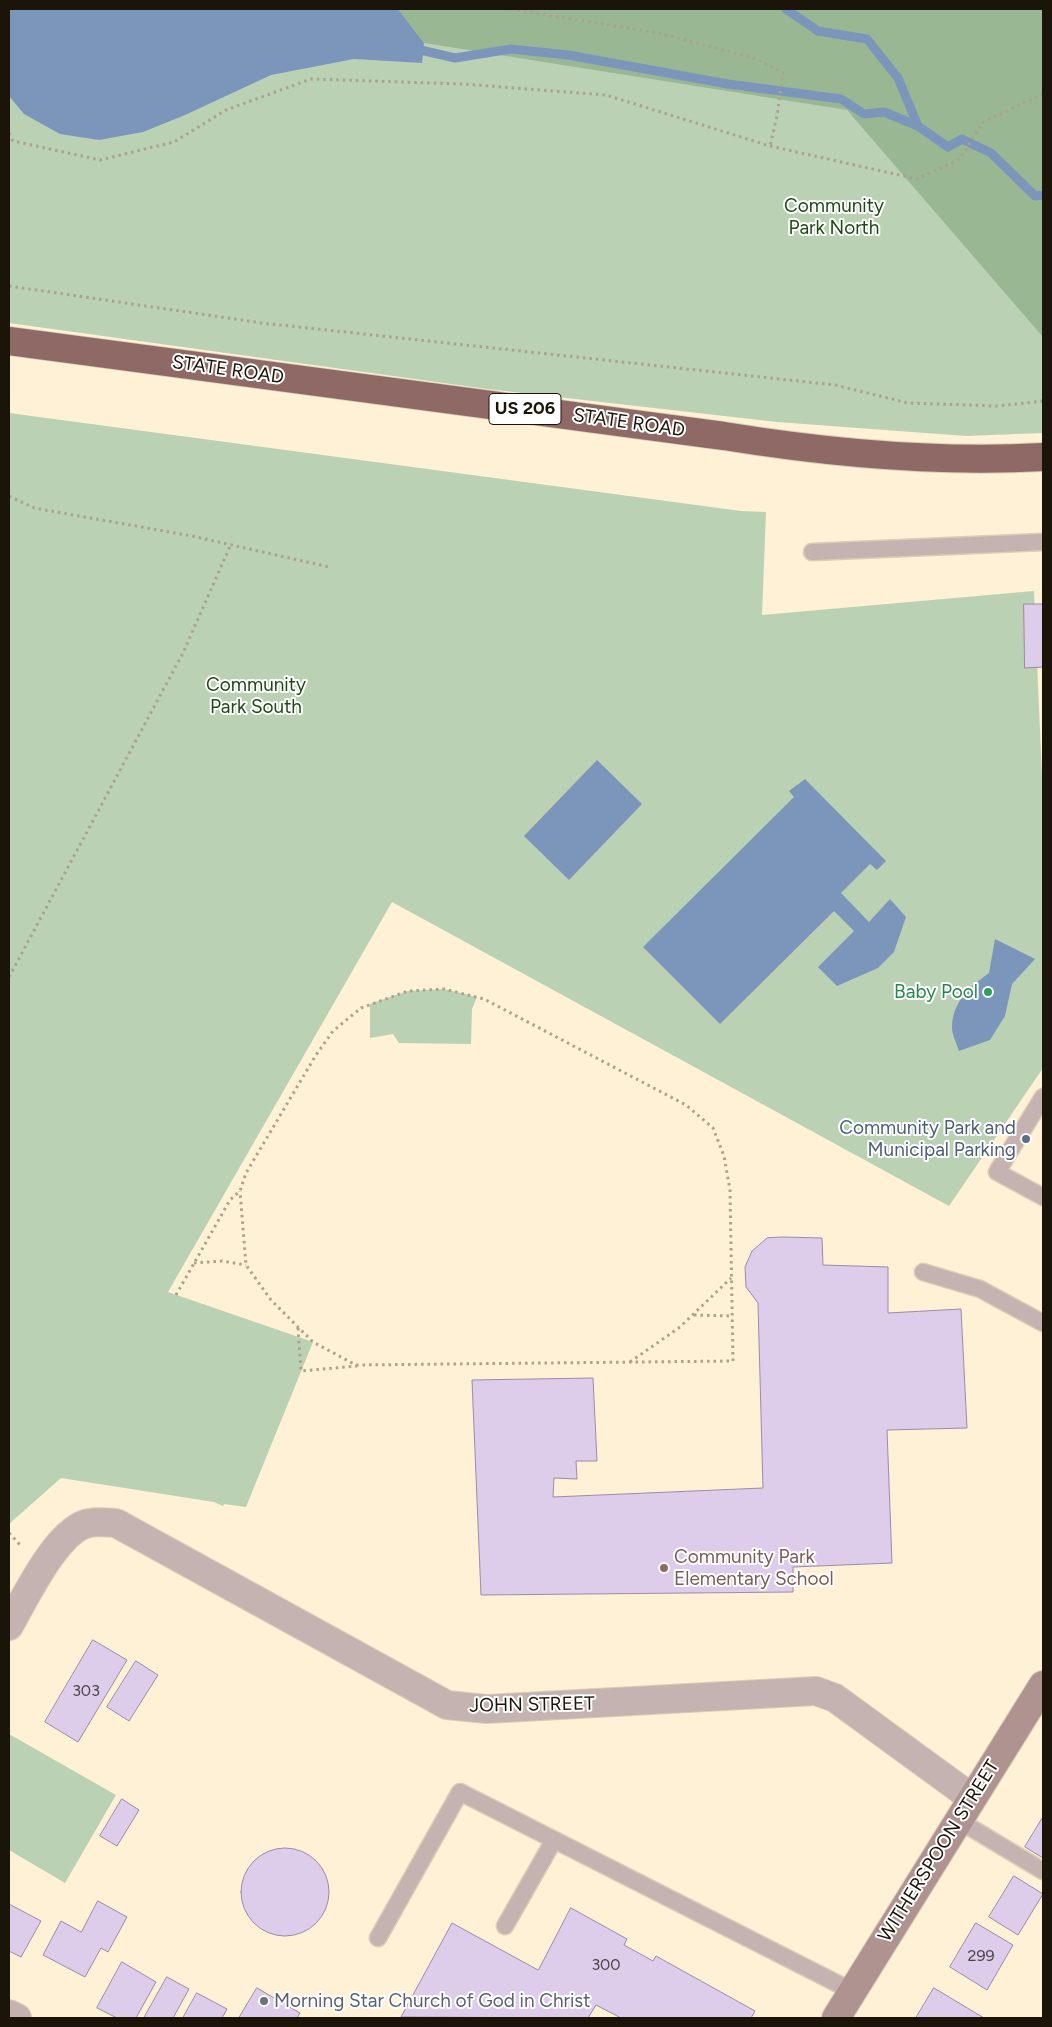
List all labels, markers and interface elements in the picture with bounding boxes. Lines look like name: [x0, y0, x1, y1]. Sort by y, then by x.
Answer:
park label: Community Park North: [784, 195, 884, 239]
street label: STATE ROAD: [171, 351, 285, 389]
road number: US 206: [489, 394, 561, 424]
street label: STATE ROAD: [572, 404, 686, 442]
park label: Community Park South: [206, 674, 306, 718]
place label: Baby Pool: [894, 981, 978, 1003]
marker: Baby Pool: [982, 986, 994, 998]
place label: Community Park and Municipal Parking: [839, 1117, 1016, 1161]
marker: Community Park and Municipal Parking: [1020, 1133, 1032, 1145]
place label: Community Park Elementary School: [674, 1546, 834, 1590]
marker: Community Park Elementary School: [658, 1562, 670, 1574]
house number: 303: [72, 1681, 100, 1701]
street label: JOHN STREET: [469, 1693, 595, 1717]
street label: WITHERSPOON STREET: [874, 1756, 1004, 1946]
house number: 299: [967, 1946, 995, 1966]
house number: 300: [591, 1955, 621, 1975]
place label: Morning Star Church of God in Christ: [274, 1990, 590, 2012]
marker: Morning Star Church of God in Christ: [258, 1995, 270, 2007]

